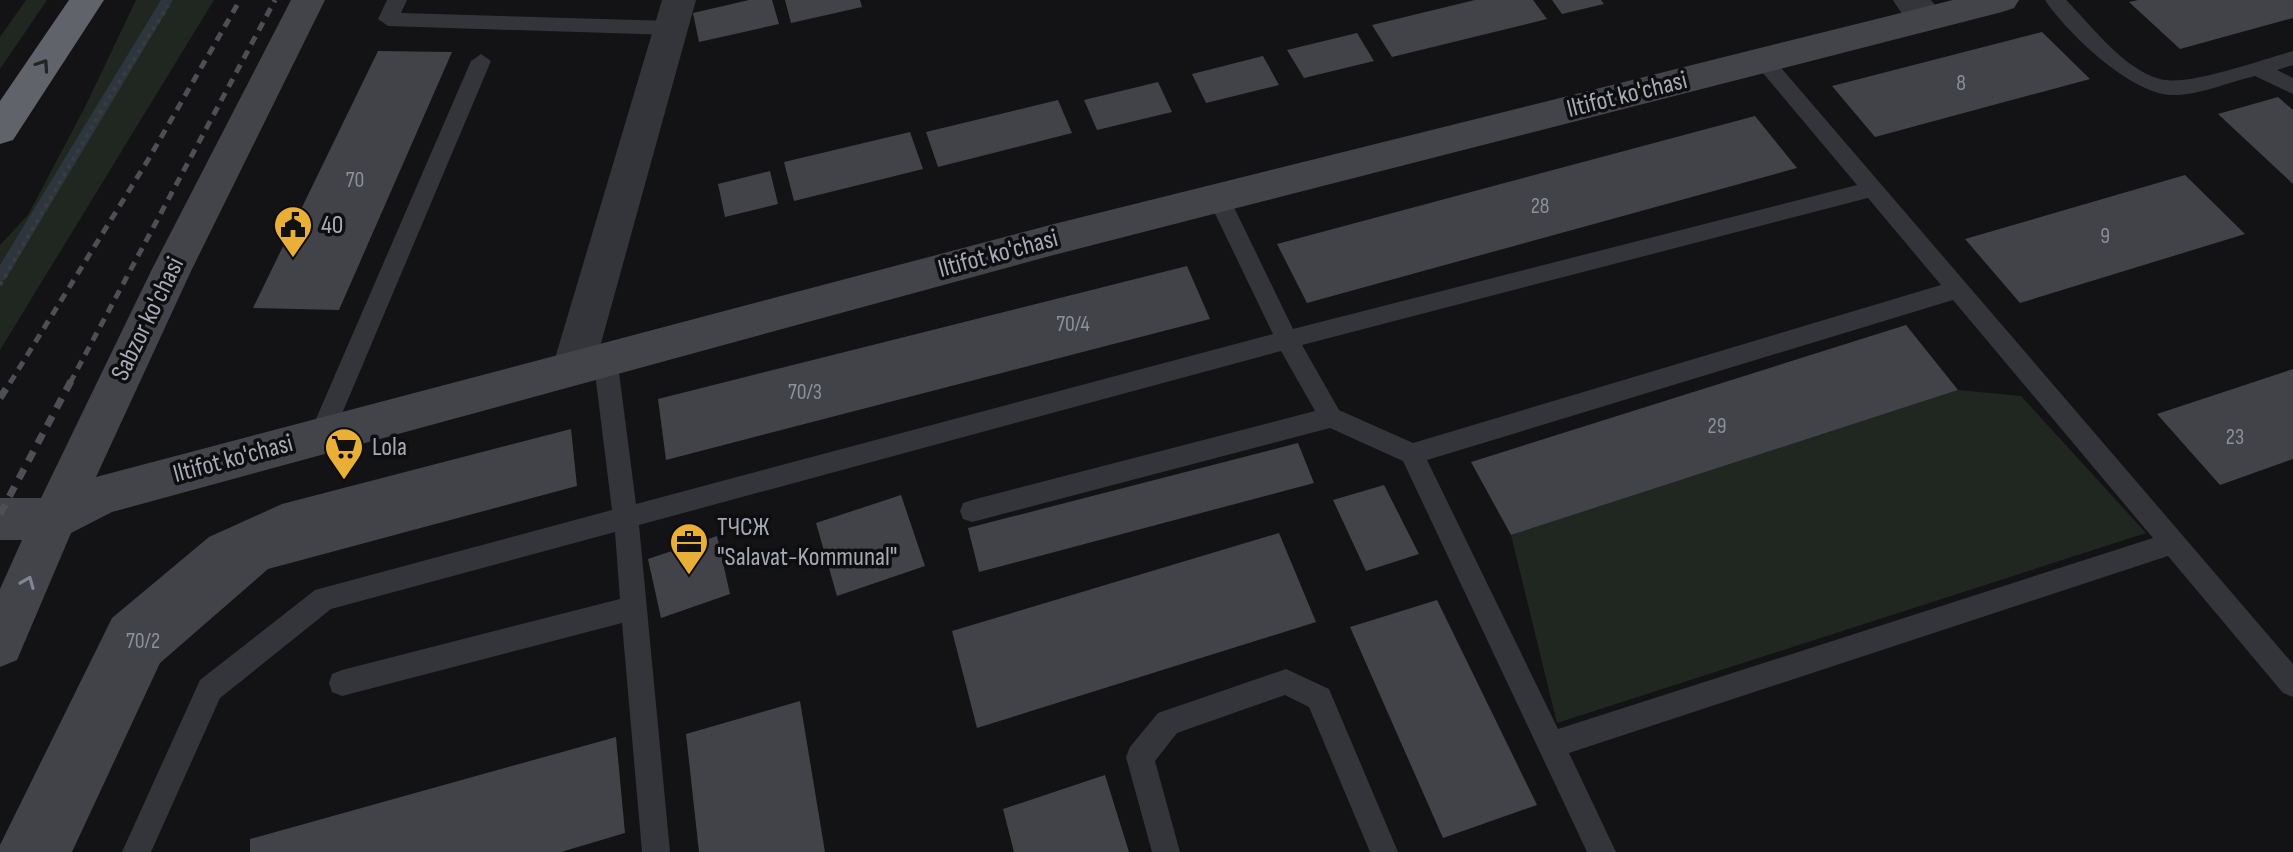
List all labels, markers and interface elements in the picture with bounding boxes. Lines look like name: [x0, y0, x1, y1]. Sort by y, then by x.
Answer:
one-way arrow: [33, 59, 48, 73]
street label: Iltifot ko'chasi: [1564, 65, 1690, 125]
house number: 8: [1956, 70, 1966, 97]
house number: 70: [346, 167, 364, 194]
house number: 28: [1531, 193, 1549, 220]
public building icon: 40: [272, 204, 314, 259]
place label: 40: [321, 210, 343, 241]
street label: Iltifot ko'chasi: [935, 223, 1061, 285]
house number: 9: [2100, 223, 2110, 250]
street label: Sabzor ko'chasi: [105, 252, 191, 386]
house number: 70/4: [1056, 311, 1090, 338]
house number: 70/3: [788, 379, 822, 406]
house number: 29: [1708, 413, 1726, 440]
house number: 23: [2226, 424, 2244, 451]
supermarket icon: Lola: [323, 426, 365, 481]
street label: Iltifot ko'chasi: [170, 428, 296, 490]
place label: Lola: [372, 432, 407, 463]
place label: ТЧСЖ "Salavat-Kommunal": [717, 512, 897, 573]
office icon: ТЧСЖ "Salavat-Kommunal": [668, 521, 710, 576]
one-way arrow: [19, 576, 35, 590]
house number: 70/2: [126, 628, 160, 655]

